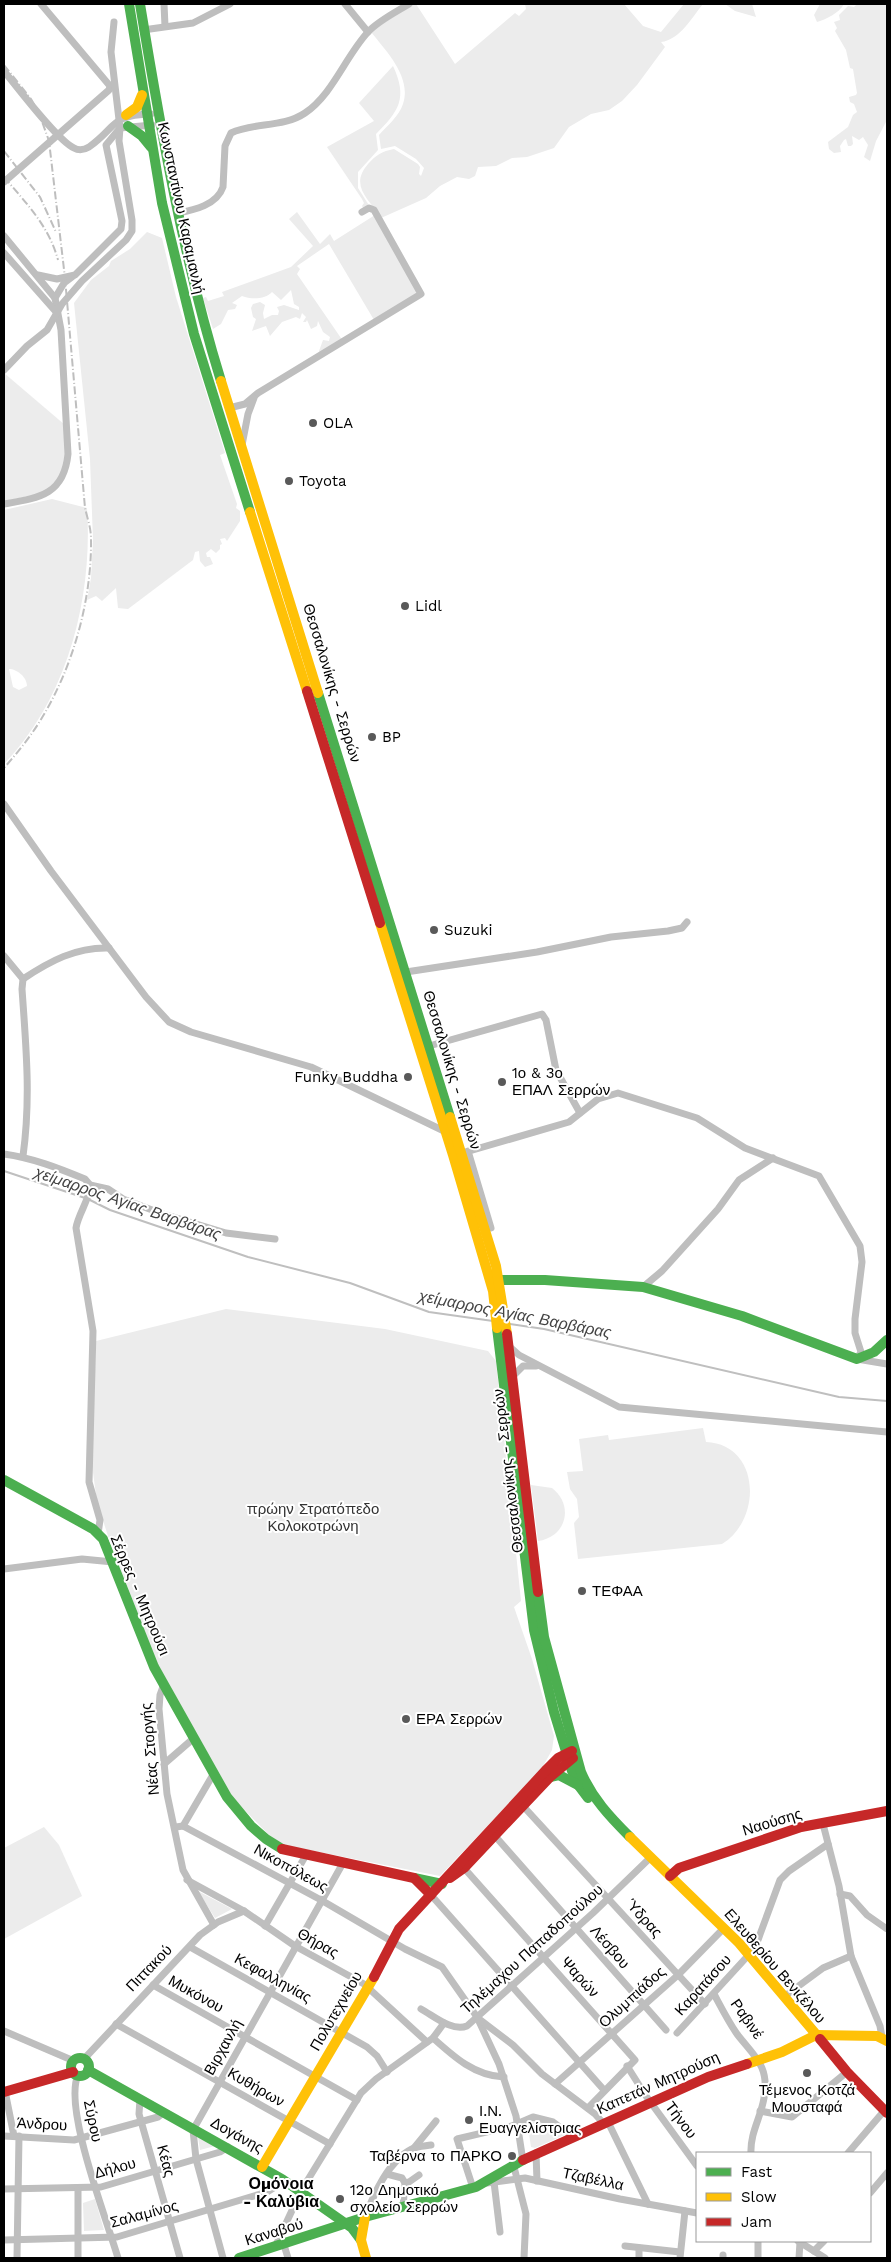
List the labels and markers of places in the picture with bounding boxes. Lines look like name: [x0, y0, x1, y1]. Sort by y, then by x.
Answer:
place label: OLA: [323, 414, 353, 432]
marker: OLA: [307, 417, 319, 429]
place label: Toyota: [299, 472, 347, 490]
marker: Toyota: [283, 475, 295, 487]
place label: Lidl: [415, 597, 442, 615]
marker: Lidl: [399, 600, 411, 612]
place label: BP: [382, 728, 401, 746]
marker: BP: [366, 731, 378, 743]
place label: Suzuki: [444, 921, 493, 939]
marker: Suzuki: [428, 924, 440, 936]
place label: 1ο & 3ο ΕΠΑΛ Σερρών: [512, 1064, 610, 1099]
place label: Funky Buddha: [294, 1068, 399, 1086]
marker: Funky Buddha: [402, 1071, 414, 1083]
marker: 1ο & 3ο ΕΠΑΛ Σερρών: [496, 1076, 508, 1088]
place label: ΤΕΦΑΑ: [592, 1582, 643, 1600]
marker: ΤΕΦΑΑ: [576, 1585, 588, 1597]
place label: ΕΡΑ Σερρών: [416, 1710, 502, 1728]
marker: ΕΡΑ Σερρών: [400, 1713, 412, 1725]
marker: Τέμενος Κοτζά Μουσταφά: [801, 2067, 813, 2079]
place label: Τέμενος Κοτζά Μουσταφά: [759, 2081, 856, 2116]
place label: Ι.Ν. Ευαγγελίστριας: [479, 2102, 581, 2137]
marker: Ι.Ν. Ευαγγελίστριας: [463, 2114, 475, 2126]
place label: Ταβέρνα το ΠΑΡΚΟ: [369, 2147, 502, 2165]
marker: Ταβέρνα το ΠΑΡΚΟ: [506, 2150, 518, 2162]
place label: 12ο Δημοτικό σχολείο Σερρών: [350, 2181, 458, 2216]
marker: 12ο Δημοτικό σχολείο Σερρών: [334, 2193, 346, 2205]

